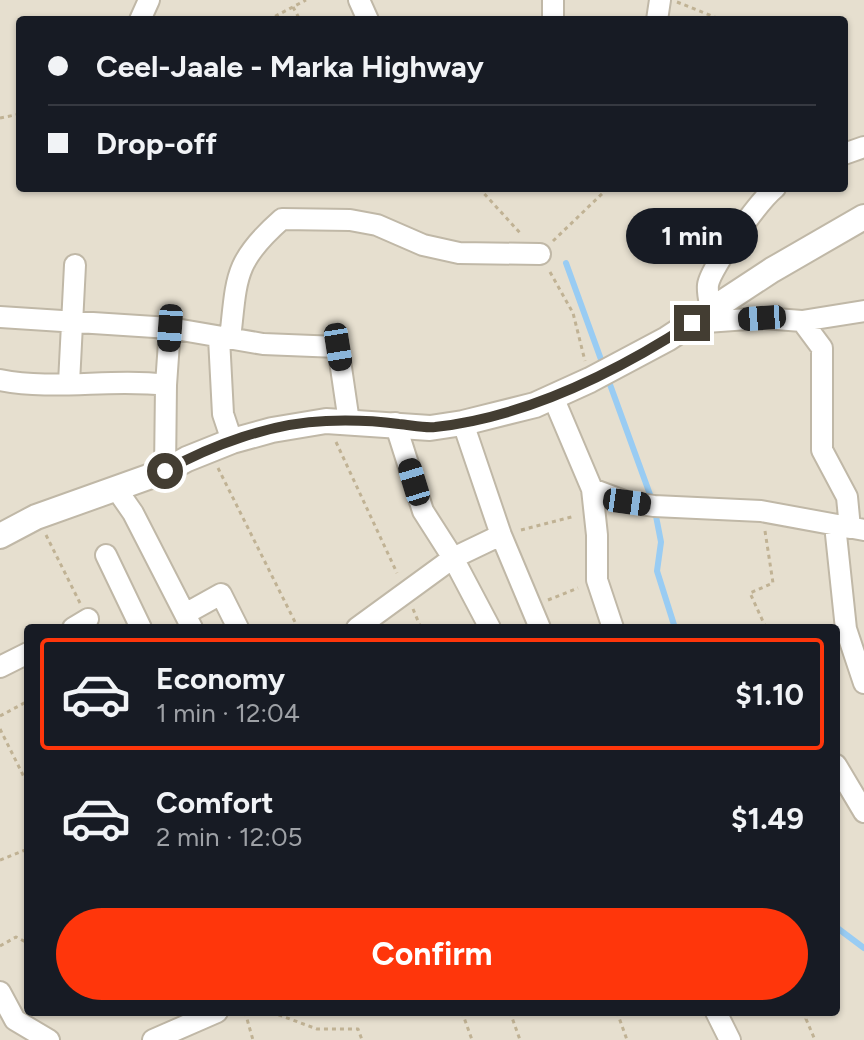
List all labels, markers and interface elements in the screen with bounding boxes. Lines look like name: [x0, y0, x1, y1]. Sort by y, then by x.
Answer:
text: Ceel-Jaale - Marka Highway: [96, 48, 484, 85]
text: Drop-off: [96, 125, 217, 162]
callout: 1 min: [626, 207, 758, 263]
text: 1 min: [661, 220, 723, 252]
car: [156, 303, 184, 353]
car: [737, 304, 787, 332]
route end: [674, 305, 710, 341]
car: [322, 321, 354, 373]
route start: [147, 453, 183, 489]
car: [396, 456, 432, 508]
car: [602, 487, 652, 517]
icon: car: [60, 658, 132, 730]
text: Economy: [156, 660, 285, 697]
text: $1.10: [735, 676, 804, 713]
text: 1 min · 12:04: [156, 697, 300, 729]
icon: car: [60, 782, 132, 854]
text: Comfort: [156, 784, 274, 821]
text: $1.49: [731, 800, 804, 837]
text: 2 min · 12:05: [156, 821, 303, 853]
button: Confirm: [56, 908, 808, 1000]

